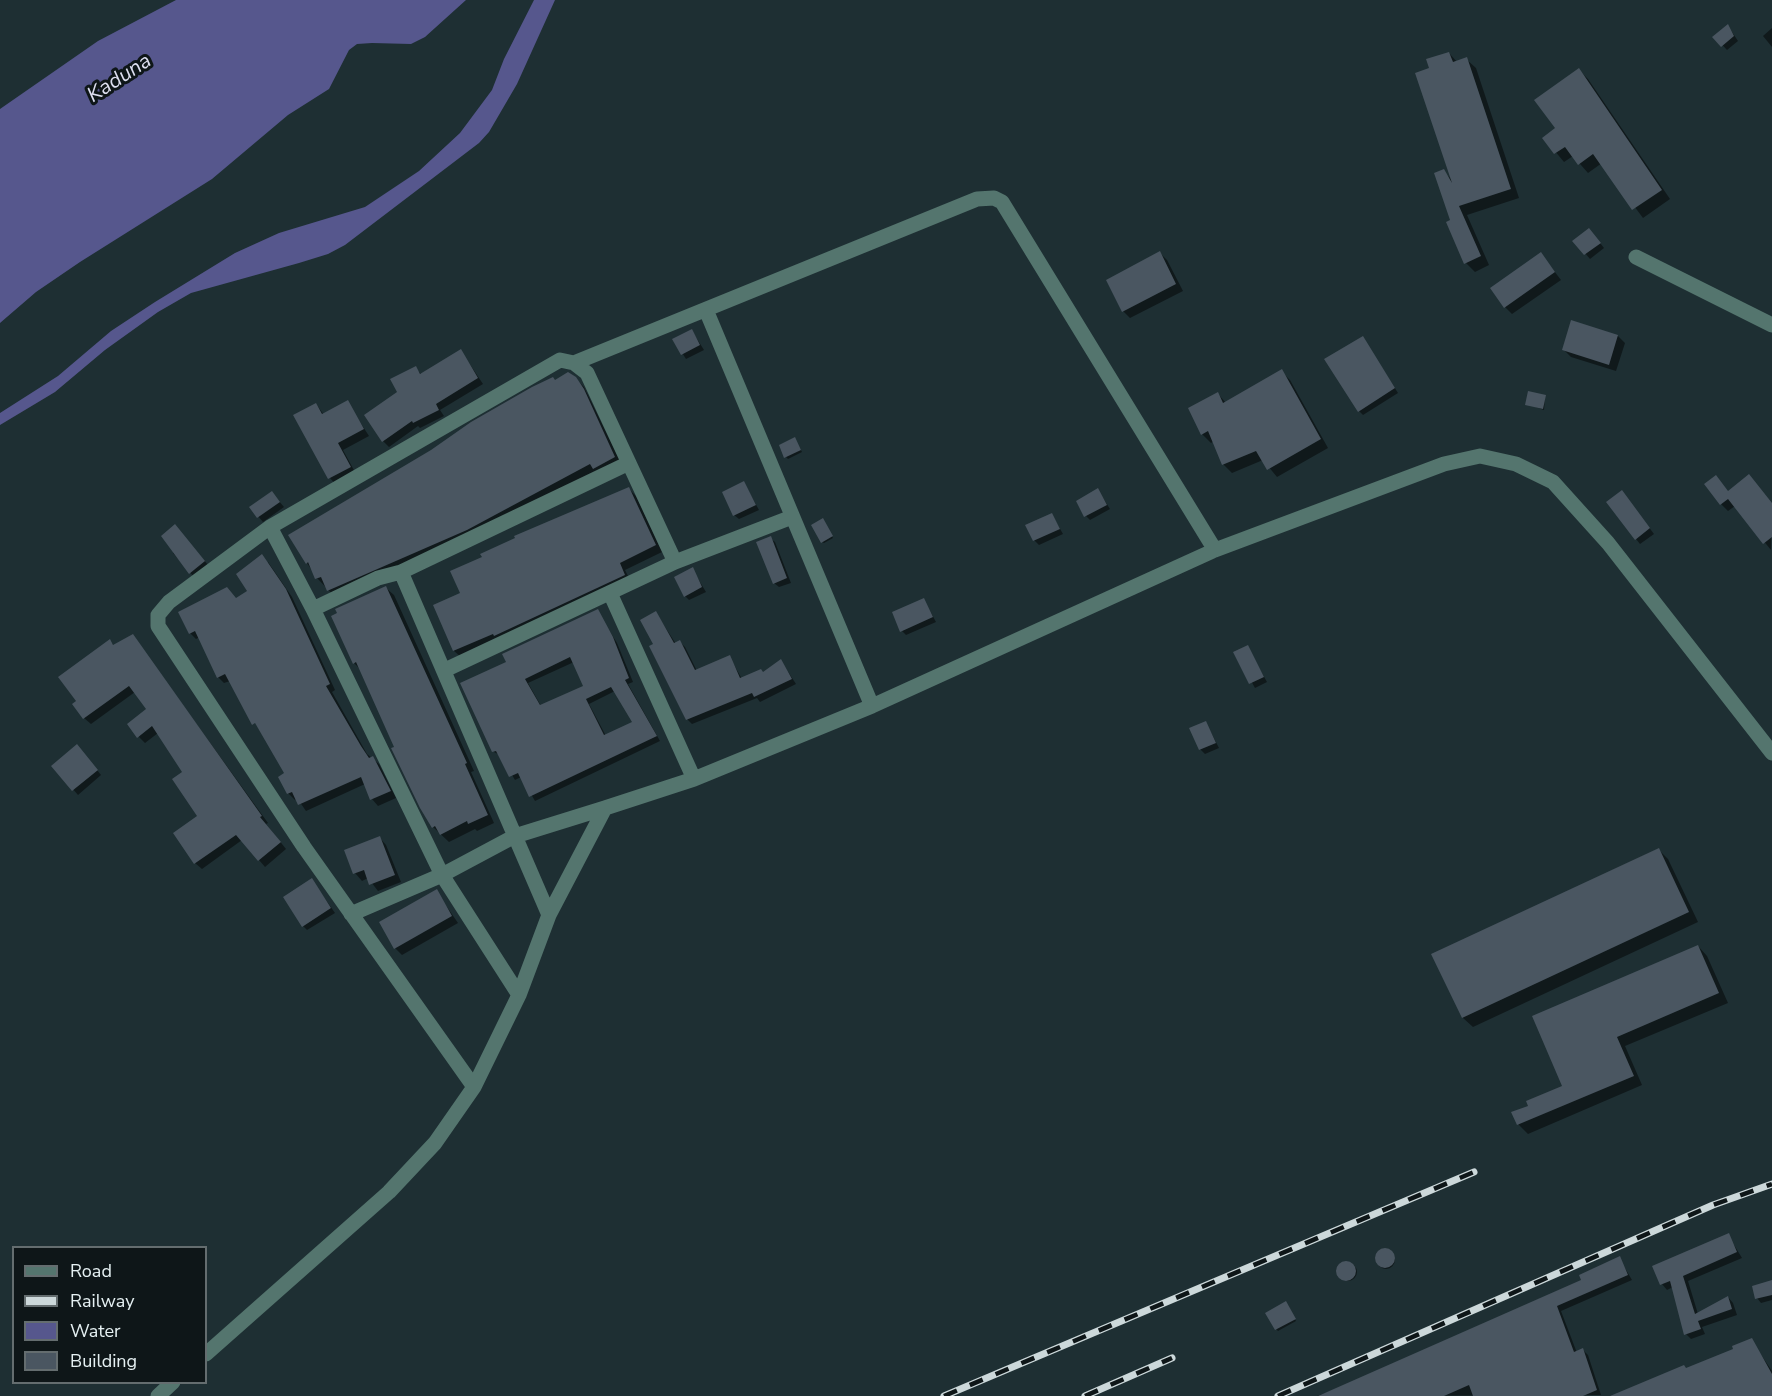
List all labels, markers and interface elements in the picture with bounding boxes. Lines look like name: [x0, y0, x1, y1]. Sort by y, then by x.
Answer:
water label: Kaduna: [83, 49, 157, 109]
legend: [12, 1246, 207, 1384]
text: Road: [70, 1259, 112, 1283]
text: Railway: [70, 1289, 135, 1313]
text: Water: [70, 1319, 121, 1343]
text: Building: [70, 1349, 137, 1373]

